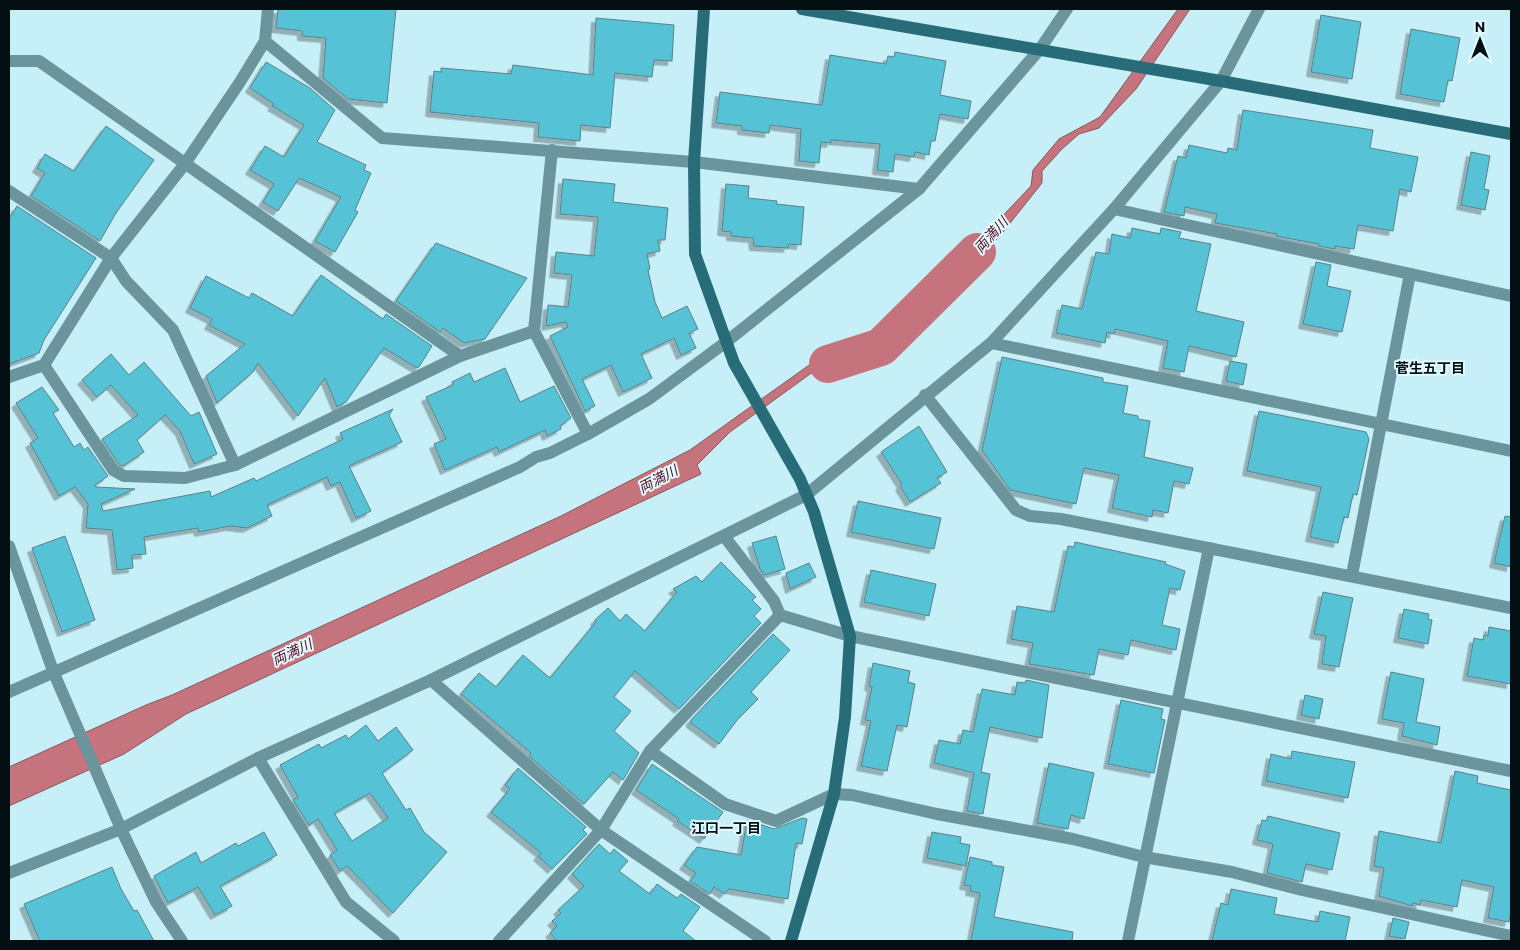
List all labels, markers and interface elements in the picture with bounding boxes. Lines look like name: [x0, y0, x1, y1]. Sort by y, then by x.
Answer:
north arrow: [1455, 15, 1505, 65]
text: N: [1475, 18, 1485, 35]
water label: 両満川: [970, 212, 1012, 256]
district label: 菅生五丁目: [1395, 359, 1465, 376]
water label: 両満川: [635, 460, 682, 496]
water label: 両満川: [269, 634, 316, 668]
district label: 江口一丁目: [691, 819, 761, 836]

